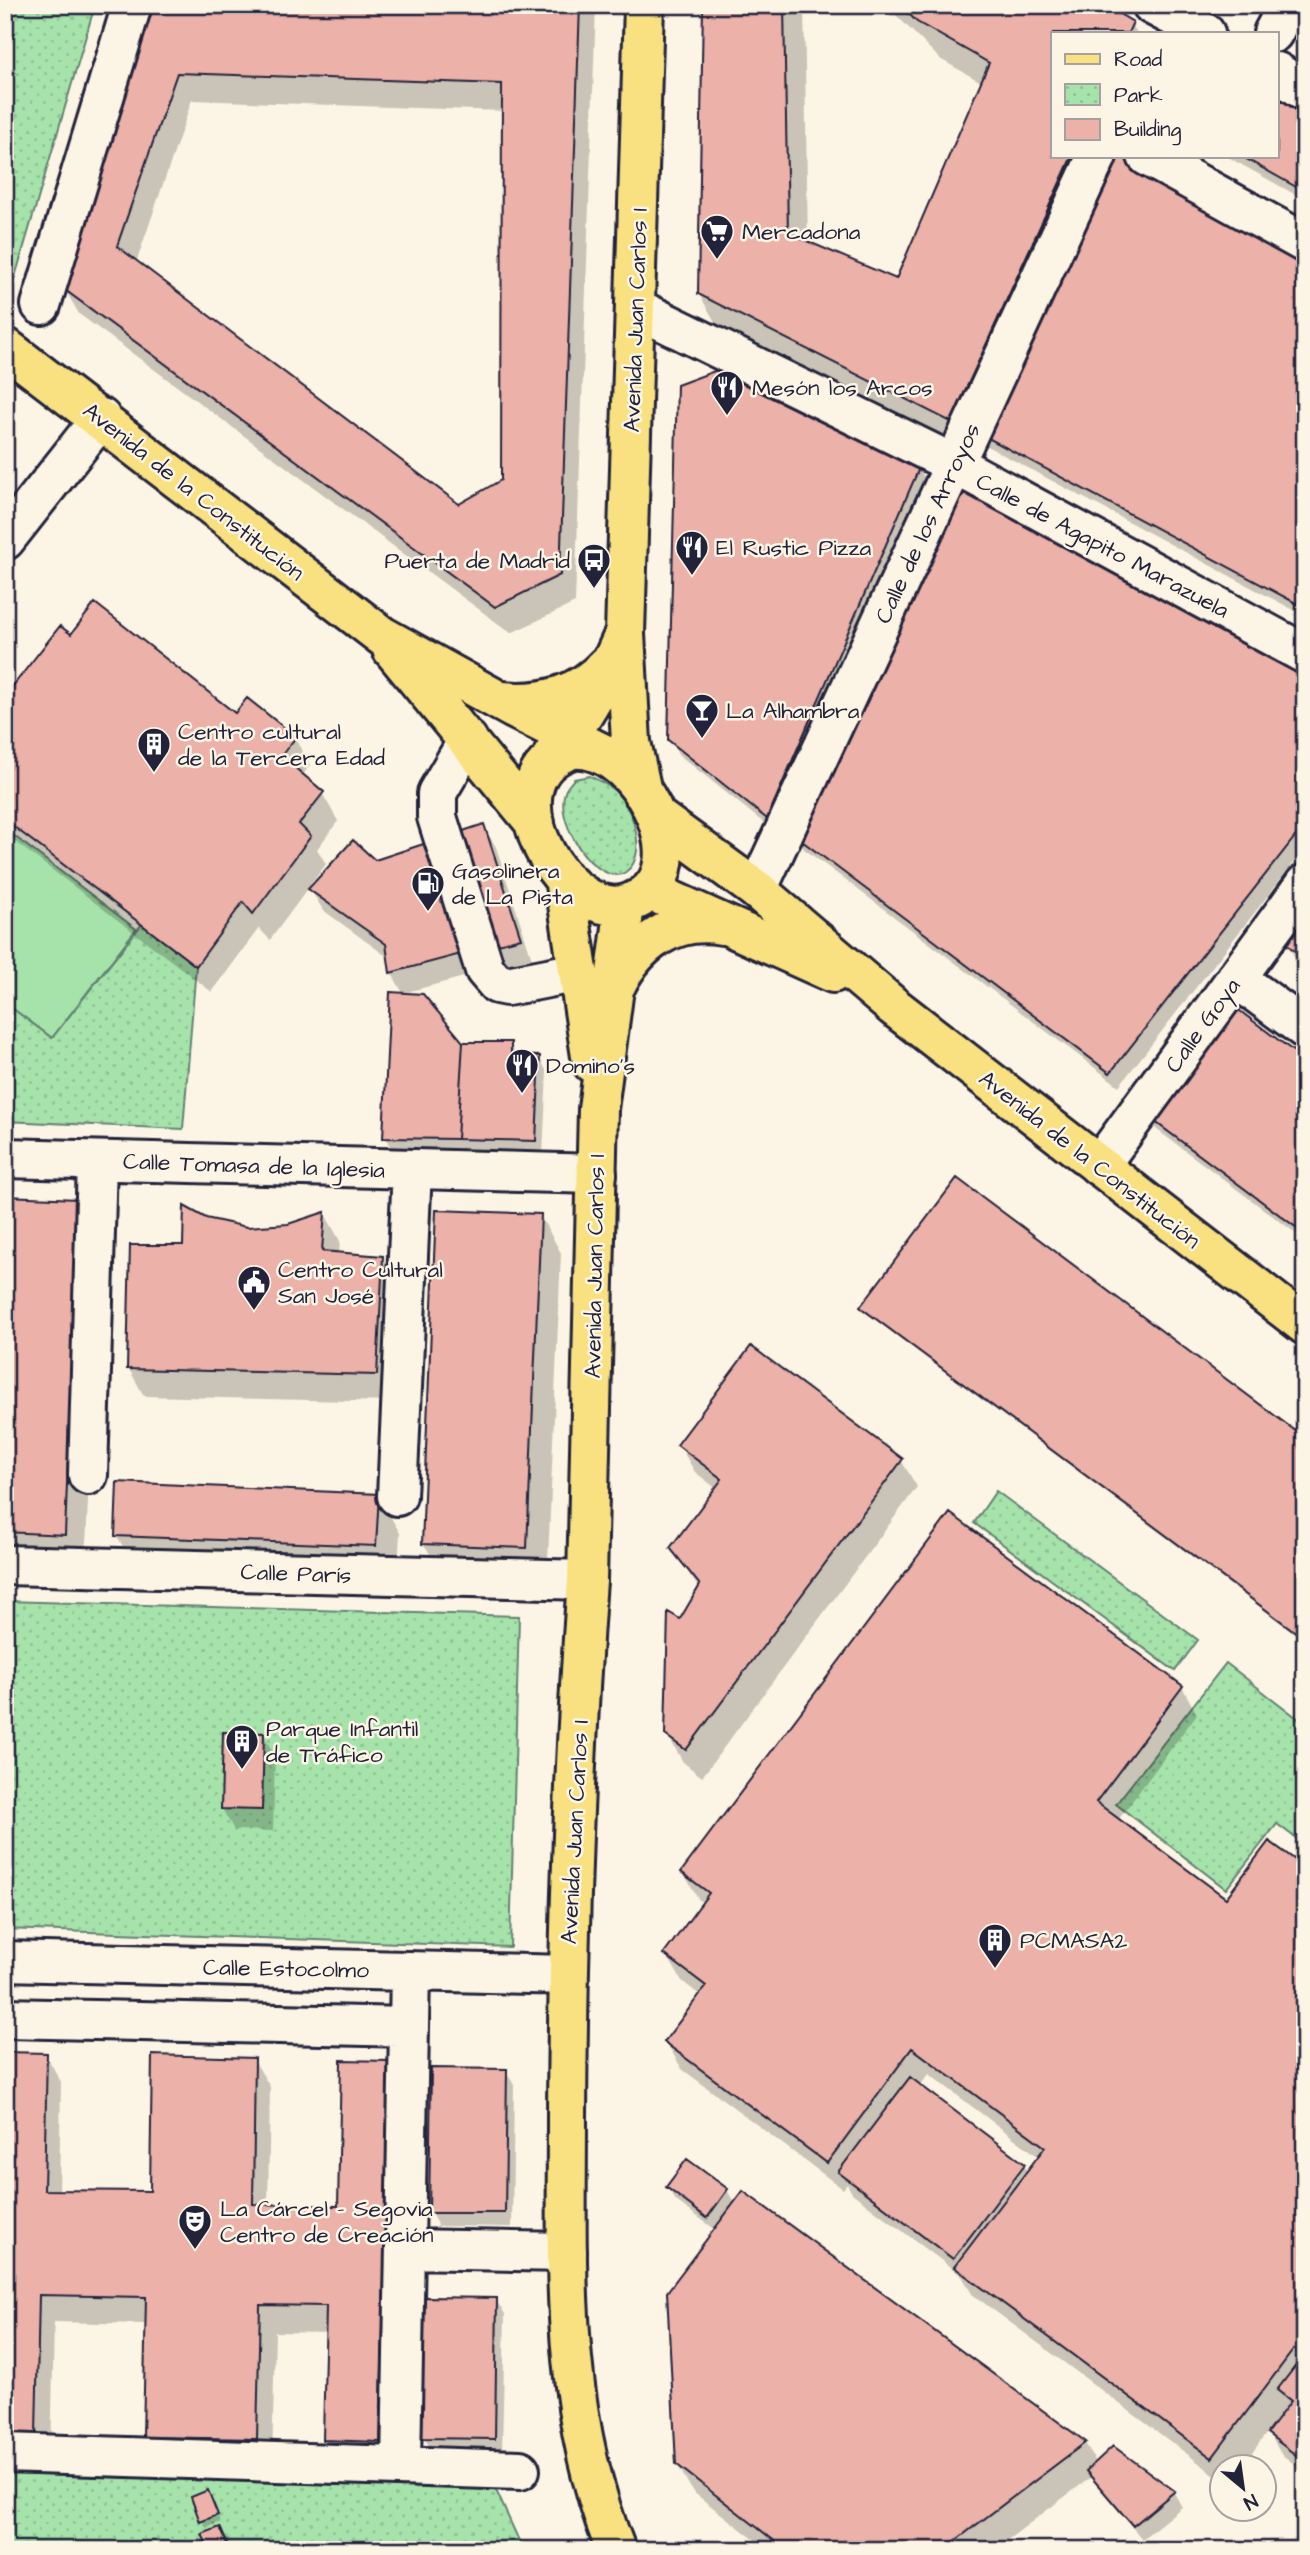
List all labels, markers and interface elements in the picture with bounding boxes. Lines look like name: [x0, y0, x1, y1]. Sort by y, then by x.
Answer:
legend: [1051, 32, 1278, 158]
text: Road: [1114, 45, 1162, 74]
text: Park: [1114, 81, 1163, 110]
text: Building: [1114, 115, 1182, 146]
street label: Avenida Juan Carlos I: [616, 207, 656, 433]
supermarket icon: Mercadona: [698, 212, 736, 261]
place label: Mercadona: [742, 216, 861, 248]
restaurant icon: Mesón los Arcos: [708, 368, 746, 417]
place label: Mesón los Arcos: [752, 372, 932, 404]
street label: Avenida de la Constitución: [76, 395, 311, 589]
street label: Calle de los Arroyos: [867, 418, 989, 629]
street label: Calle de Agapito Marazuela: [970, 465, 1235, 627]
restaurant icon: El Rustic Pizza: [673, 528, 711, 577]
place label: El Rustic Pizza: [716, 532, 872, 564]
bus stop icon: Puerta de Madrid: [575, 541, 613, 590]
place label: Puerta de Madrid: [384, 545, 570, 577]
bar icon: La Alhambra: [683, 691, 721, 740]
place label: La Alhambra: [726, 695, 860, 727]
place label: Centro cultural de la Tercera Edad: [178, 716, 385, 774]
building icon: Centro cultural de la Tercera Edad: [135, 725, 173, 774]
place label: Gasolinera de La Pista: [452, 855, 573, 913]
fuel station icon: Gasolinera de La Pista: [409, 864, 447, 913]
street label: Calle Goya: [1158, 971, 1249, 1080]
restaurant icon: Domino's: [503, 1046, 541, 1095]
place label: Domino's: [546, 1050, 635, 1082]
street label: Avenida de la Constitución: [972, 1063, 1207, 1257]
street label: Calle Tomasa de la Iglesia: [122, 1145, 386, 1188]
street label: Avenida Juan Carlos I: [577, 1153, 613, 1379]
place label: Centro Cultural San José: [278, 1254, 443, 1312]
public building icon: Centro Cultural San José: [235, 1263, 273, 1312]
street label: Calle París: [240, 1556, 352, 1592]
place label: Parque Infantil de Tráfico: [266, 1713, 418, 1771]
street label: Avenida Juan Carlos I: [553, 1719, 597, 1945]
building icon: Parque Infantil de Tráfico: [223, 1722, 261, 1771]
building icon: PCMASA2: [976, 1921, 1014, 1970]
place label: PCMASA2: [1020, 1925, 1127, 1957]
street label: Calle Estocolmo: [203, 1952, 369, 1986]
place label: La Cárcel - Segovia Centro de Creación: [220, 2193, 433, 2251]
theatre icon: La Cárcel - Segovia Centro de Creación: [176, 2202, 214, 2251]
north arrow: [1208, 2454, 1278, 2524]
text: N: [1239, 2487, 1262, 2516]

